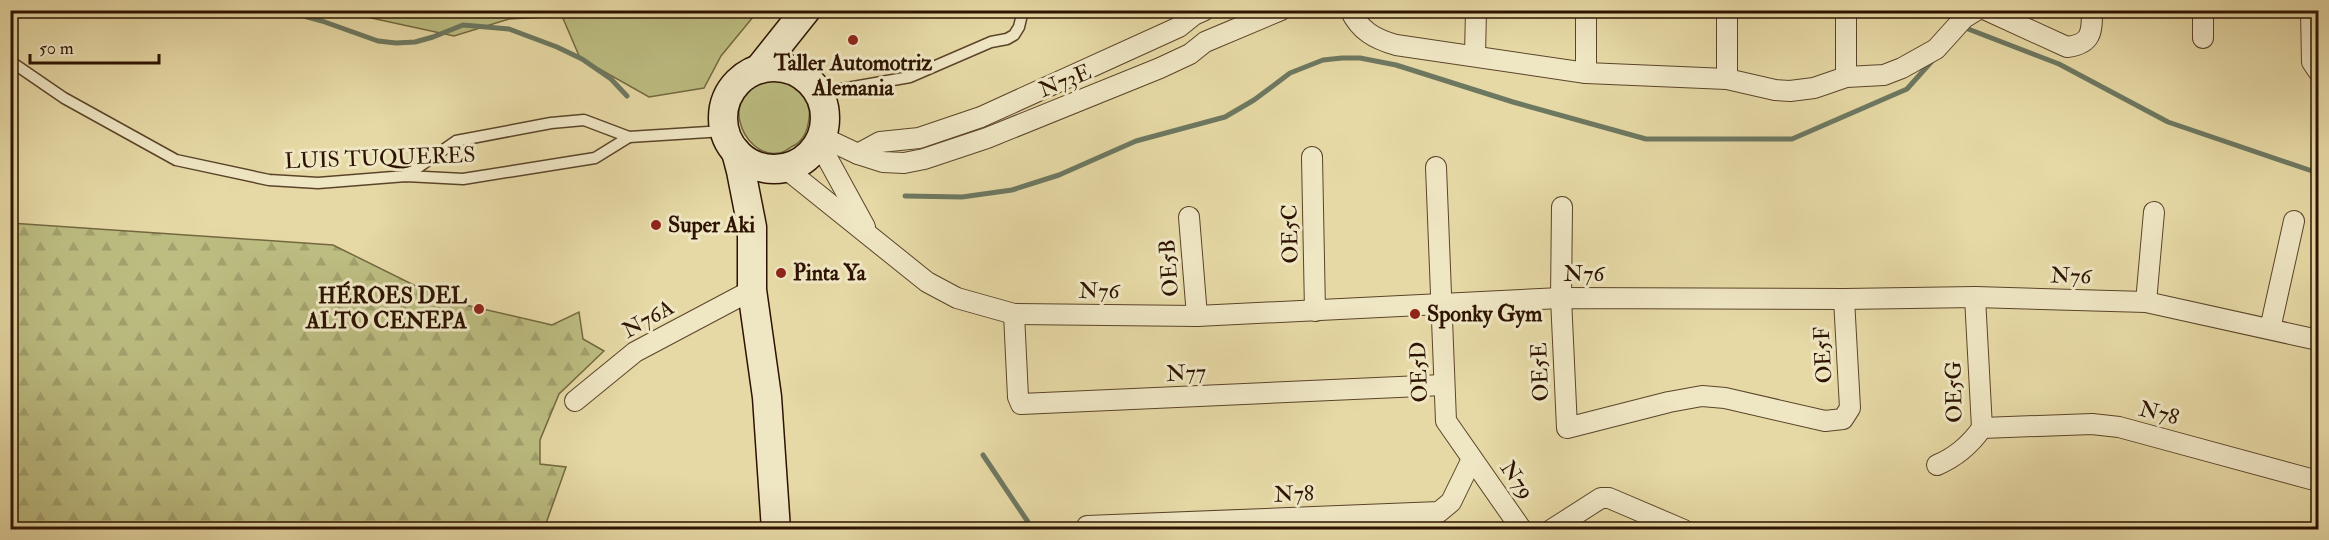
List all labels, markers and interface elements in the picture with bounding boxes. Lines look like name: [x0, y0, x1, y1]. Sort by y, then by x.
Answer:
scale bar: [30, 27, 159, 65]
marker: Taller Automotriz Alemania: [846, 33, 860, 47]
text: 50 m: [39, 37, 74, 60]
place label: Taller Automotriz Alemania: [773, 49, 933, 102]
street label: N73E: [1035, 58, 1095, 104]
street label: LUIS TUQUERES: [284, 141, 476, 175]
street label: OE5C: [1275, 204, 1305, 264]
place label: Super Aki: [668, 211, 755, 240]
marker: Super Aki: [649, 218, 663, 232]
street label: OE5B: [1153, 238, 1185, 298]
place label: Pinta Ya: [793, 259, 867, 287]
street label: N76: [1564, 260, 1606, 288]
street label: N76: [2050, 261, 2094, 291]
marker: Pinta Ya: [774, 266, 788, 280]
street label: N76: [1078, 277, 1122, 305]
place label: HÉROES DEL ALTO CENEPA: [305, 280, 468, 335]
street label: N76A: [617, 293, 679, 345]
place label: Sponky Gym: [1427, 300, 1543, 329]
marker: HÉROES DEL ALTO CENEPA: [472, 302, 486, 316]
marker: Sponky Gym: [1408, 307, 1422, 321]
street label: OE5F: [1808, 326, 1838, 384]
street label: OE5D: [1404, 341, 1434, 403]
street label: OE5E: [1525, 342, 1555, 402]
street label: N77: [1165, 358, 1207, 388]
street label: OE5G: [1939, 361, 1969, 423]
street label: N78: [2136, 395, 2182, 431]
street label: N79: [1494, 455, 1540, 505]
street label: N78: [1273, 479, 1315, 509]

